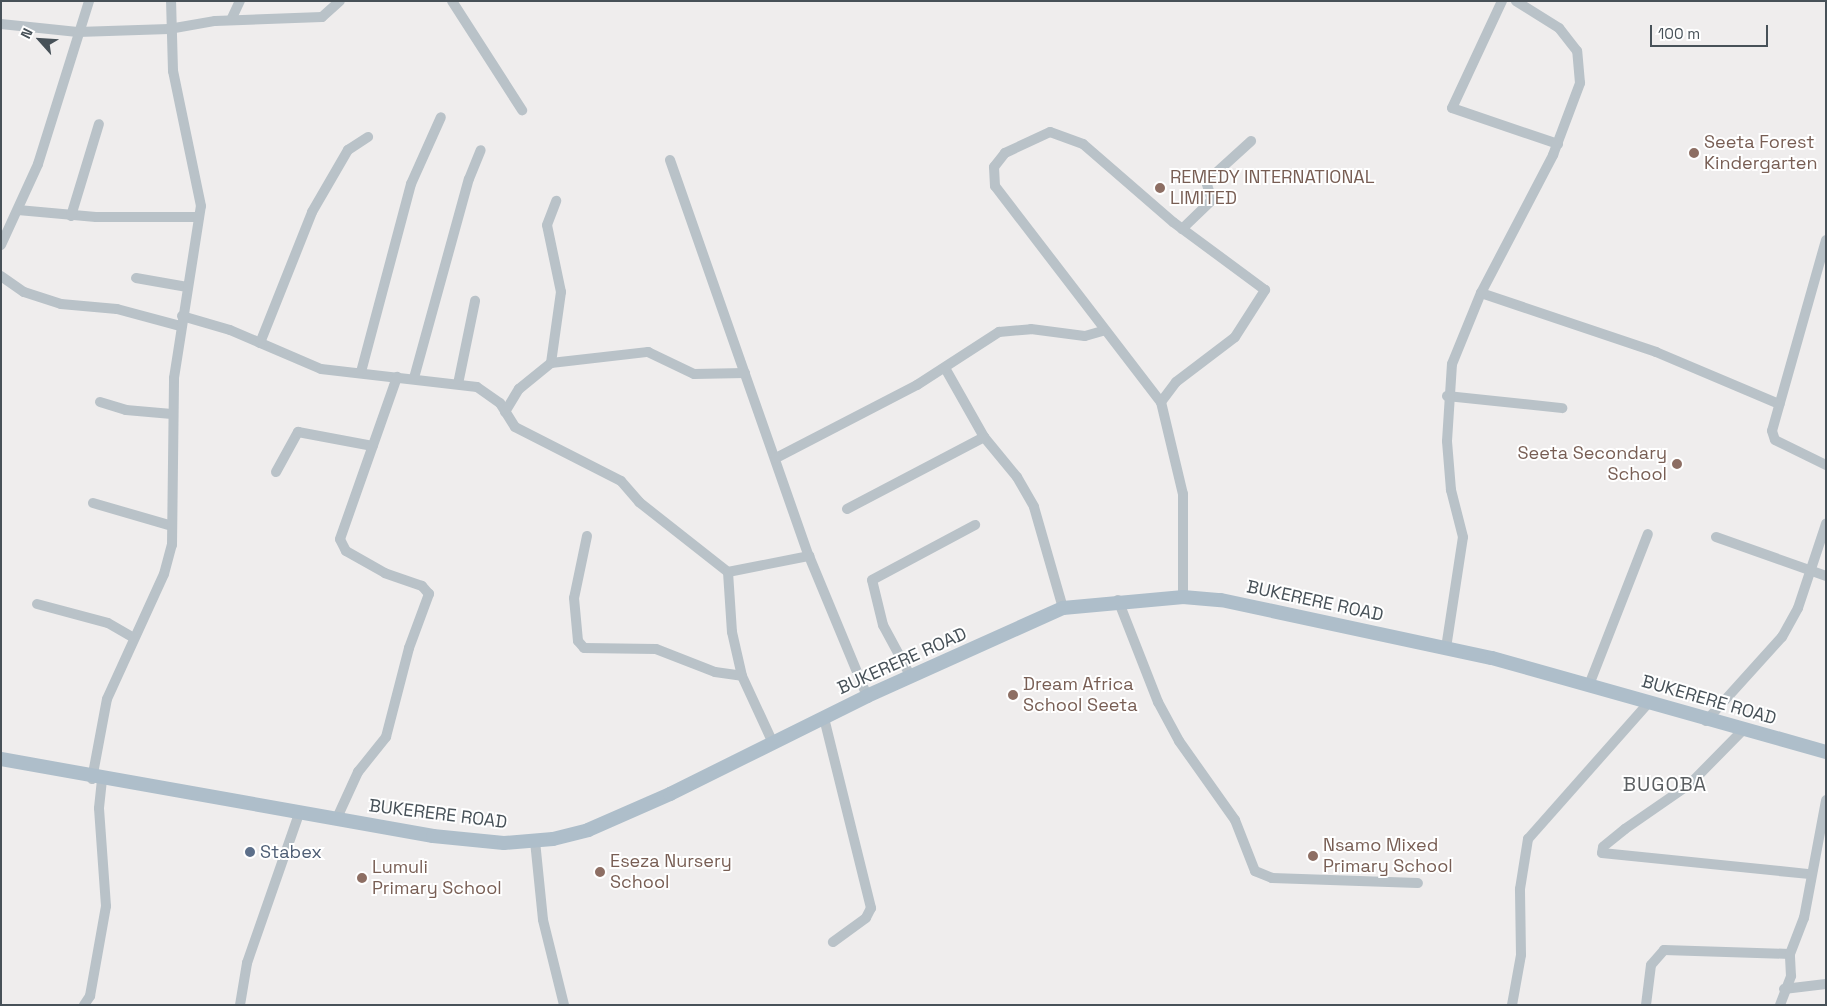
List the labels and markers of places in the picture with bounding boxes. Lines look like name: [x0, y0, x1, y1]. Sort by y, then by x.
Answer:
place label: Seeta Forest Kindergarten: [1704, 132, 1817, 174]
marker: Seeta Forest Kindergarten: [1688, 147, 1700, 159]
place label: REMEDY INTERNATIONAL LIMITED: [1170, 167, 1375, 210]
marker: REMEDY INTERNATIONAL LIMITED: [1154, 182, 1166, 194]
place label: Seeta Secondary School: [1517, 443, 1667, 486]
marker: Seeta Secondary School: [1671, 458, 1683, 470]
place label: Dream Africa School Seeta: [1023, 674, 1138, 716]
marker: Dream Africa School Seeta: [1007, 689, 1019, 701]
place label: Nsamo Mixed Primary School: [1323, 835, 1453, 878]
place label: Stabex: [260, 841, 322, 863]
marker: Stabex: [244, 846, 256, 858]
marker: Nsamo Mixed Primary School: [1307, 850, 1319, 862]
place label: Eseza Nursery School: [610, 851, 732, 894]
place label: Lumuli Primary School: [372, 857, 502, 900]
marker: Eseza Nursery School: [594, 866, 606, 878]
marker: Lumuli Primary School: [356, 872, 368, 884]

